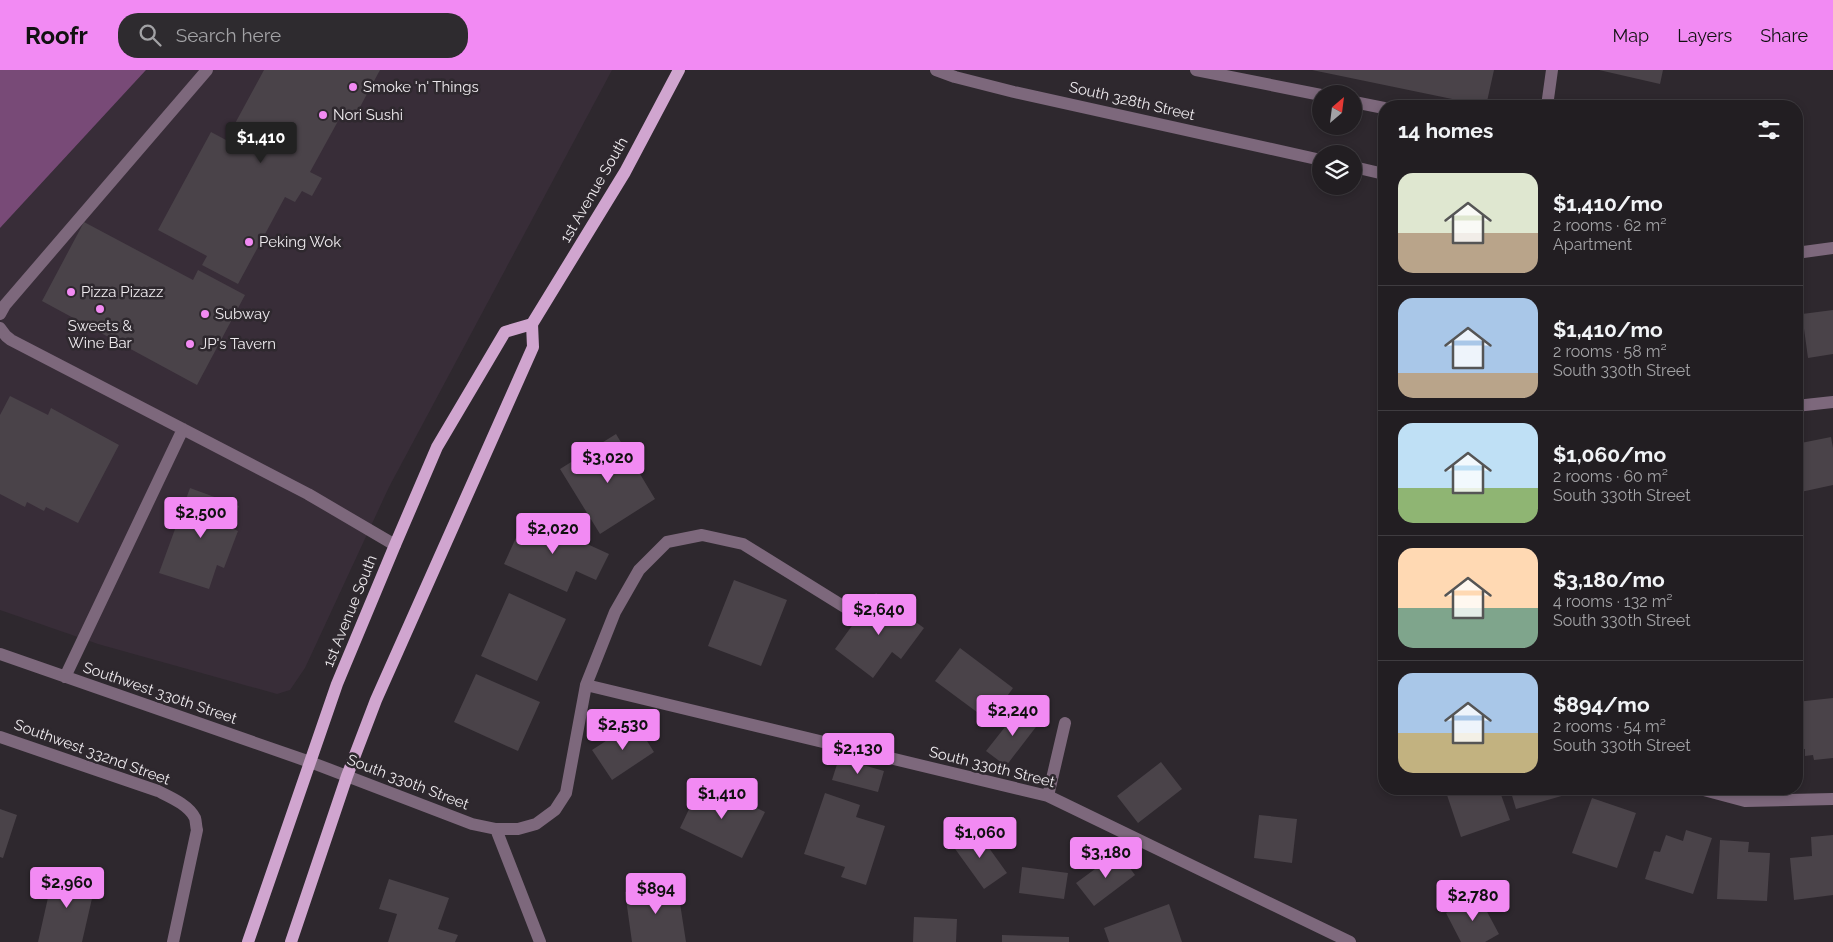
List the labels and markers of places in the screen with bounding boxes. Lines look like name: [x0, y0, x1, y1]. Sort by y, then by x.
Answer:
place label: Smoke 'n' Things: [363, 78, 479, 96]
marker: Smoke 'n' Things: [347, 81, 359, 93]
place label: Nori Sushi: [333, 106, 403, 124]
marker: Nori Sushi: [317, 109, 329, 121]
pin: $1,410: [220, 122, 302, 164]
place label: Peking Wok: [259, 233, 341, 251]
marker: Peking Wok: [243, 236, 255, 248]
place label: Pizza Pizazz: [81, 283, 163, 301]
marker: Pizza Pizazz: [65, 286, 77, 298]
marker: Sweets & Wine Bar: [94, 303, 106, 315]
place label: Subway: [215, 305, 270, 323]
marker: Subway: [199, 308, 211, 320]
place label: Sweets & Wine Bar: [68, 317, 133, 352]
place label: JP's Tavern: [200, 335, 276, 353]
marker: JP's Tavern: [184, 338, 196, 350]
pin: $3,020: [567, 442, 649, 484]
pin: $2,500: [160, 496, 242, 539]
pin: $2,020: [512, 512, 594, 555]
pin: $2,640: [838, 594, 920, 636]
pin: $2,240: [972, 694, 1054, 737]
pin: $2,530: [582, 708, 664, 751]
pin: $2,130: [817, 732, 899, 775]
pin: $1,410: [681, 778, 763, 820]
pin: $1,060: [939, 816, 1021, 859]
pin: $3,180: [1065, 836, 1147, 879]
pin: $2,960: [26, 866, 108, 909]
pin: $894: [626, 872, 686, 915]
pin: $2,780: [1432, 880, 1514, 922]

